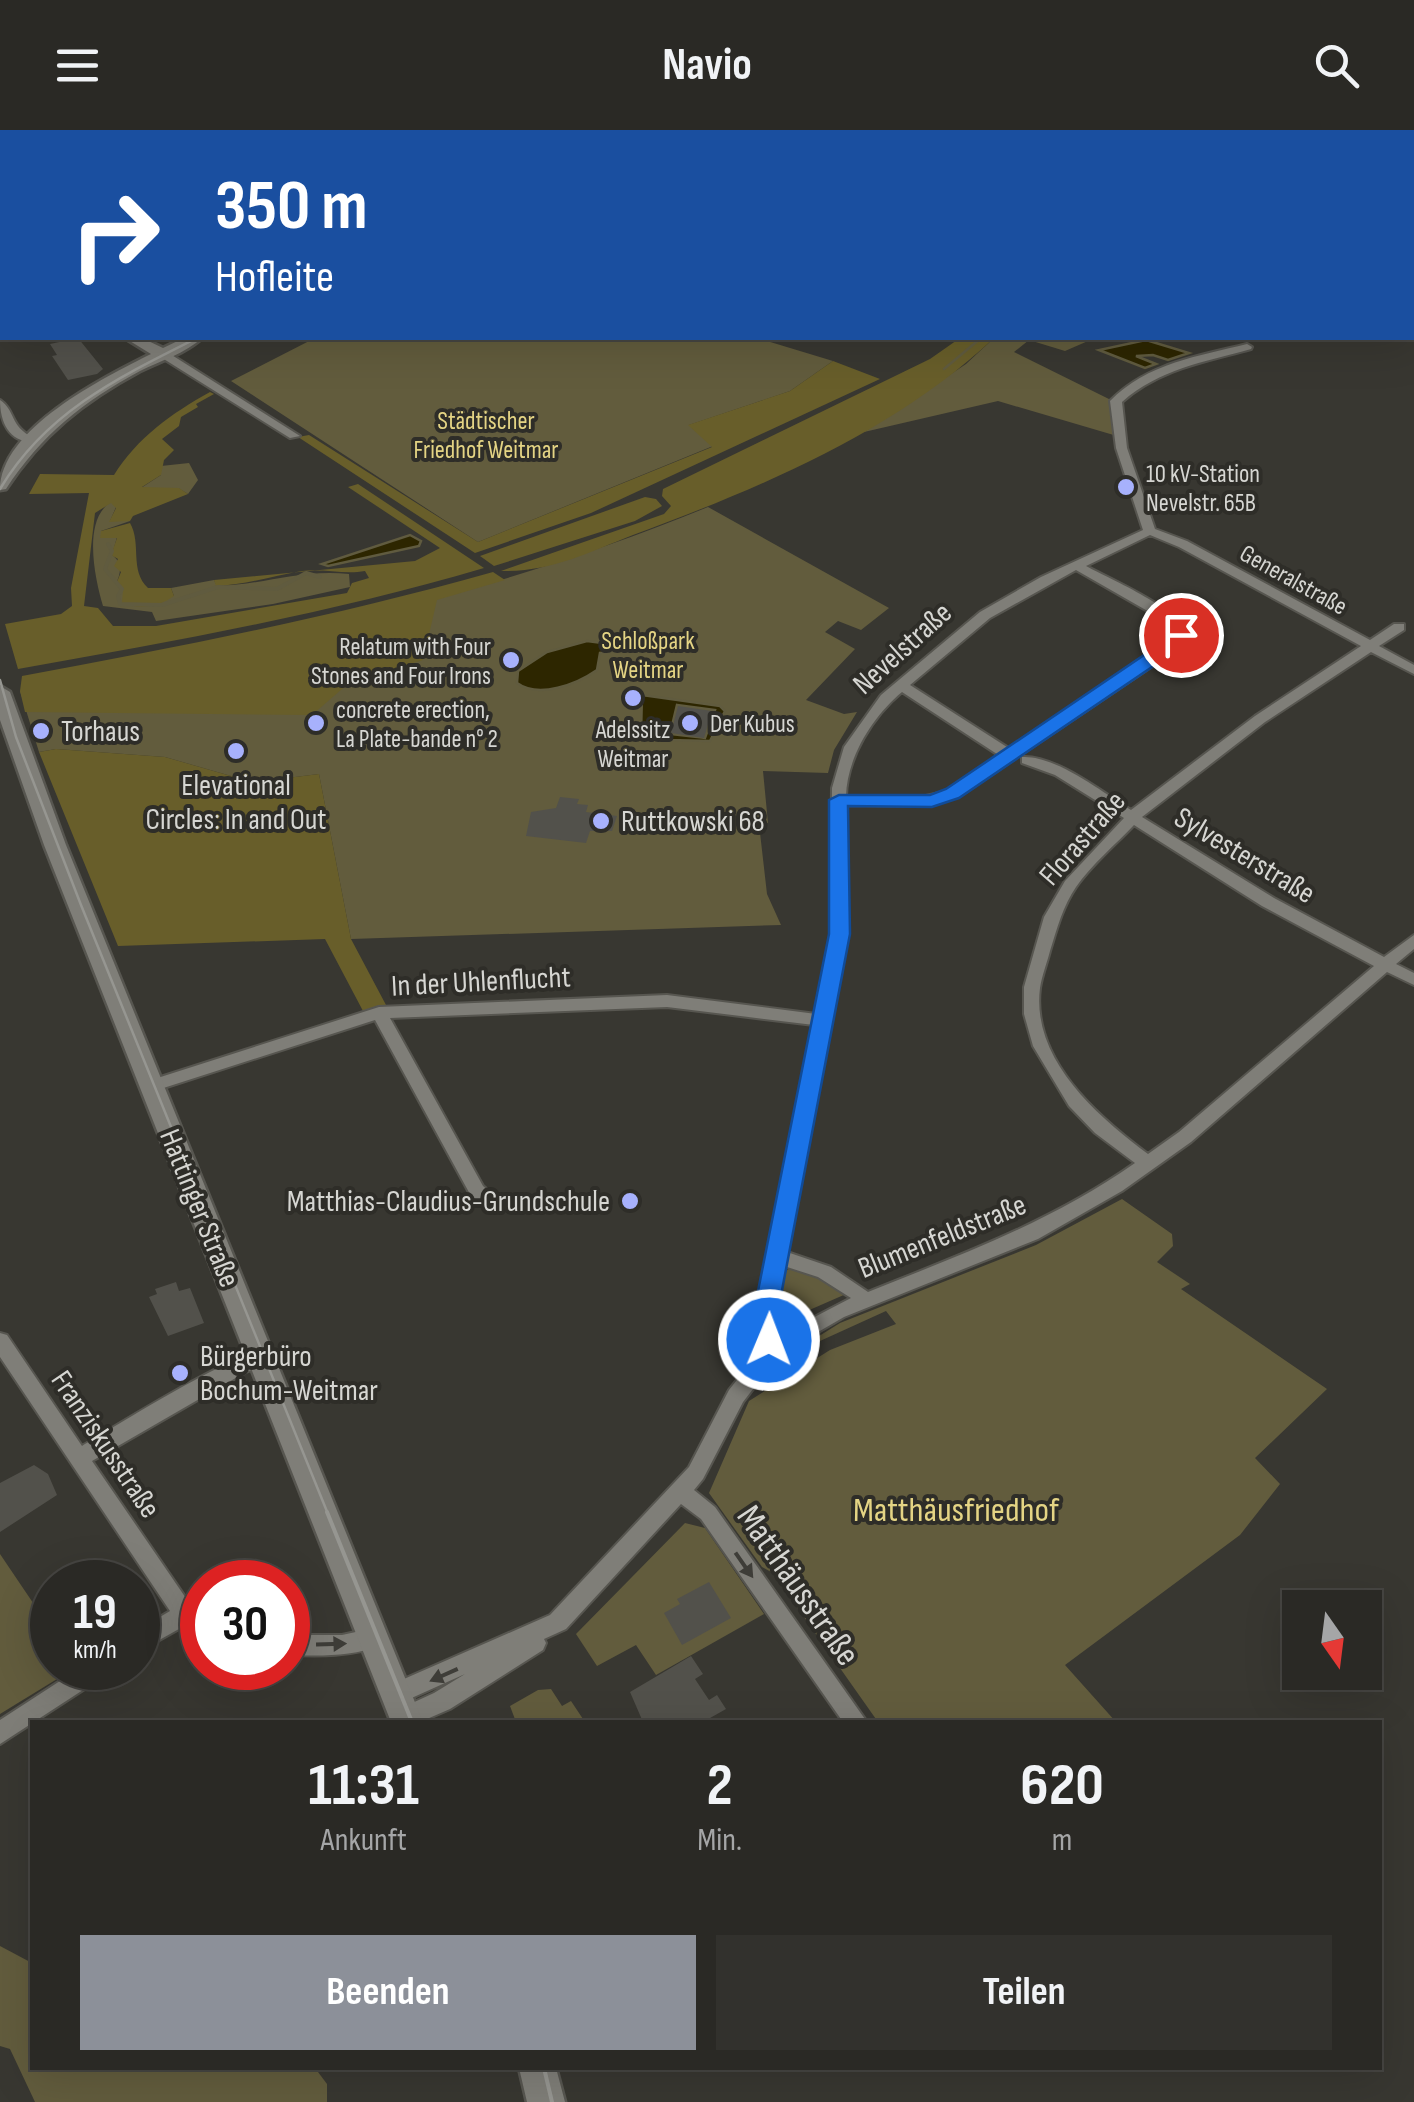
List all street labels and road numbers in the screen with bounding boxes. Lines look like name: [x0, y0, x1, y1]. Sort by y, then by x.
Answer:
street label: Generalstraße: [1234, 538, 1352, 622]
street label: Nevelstraße: [846, 595, 959, 702]
street label: Florastraße: [1032, 784, 1134, 893]
street label: Sylvesterstraße: [1168, 800, 1321, 912]
street label: In der Uhlenflucht: [390, 959, 572, 1005]
street label: Hattinger Straße: [151, 1124, 247, 1293]
street label: Blumenfeldstraße: [853, 1187, 1032, 1287]
street label: Franziskusstraße: [43, 1364, 168, 1525]
street label: Matthäusstraße: [727, 1497, 869, 1674]

